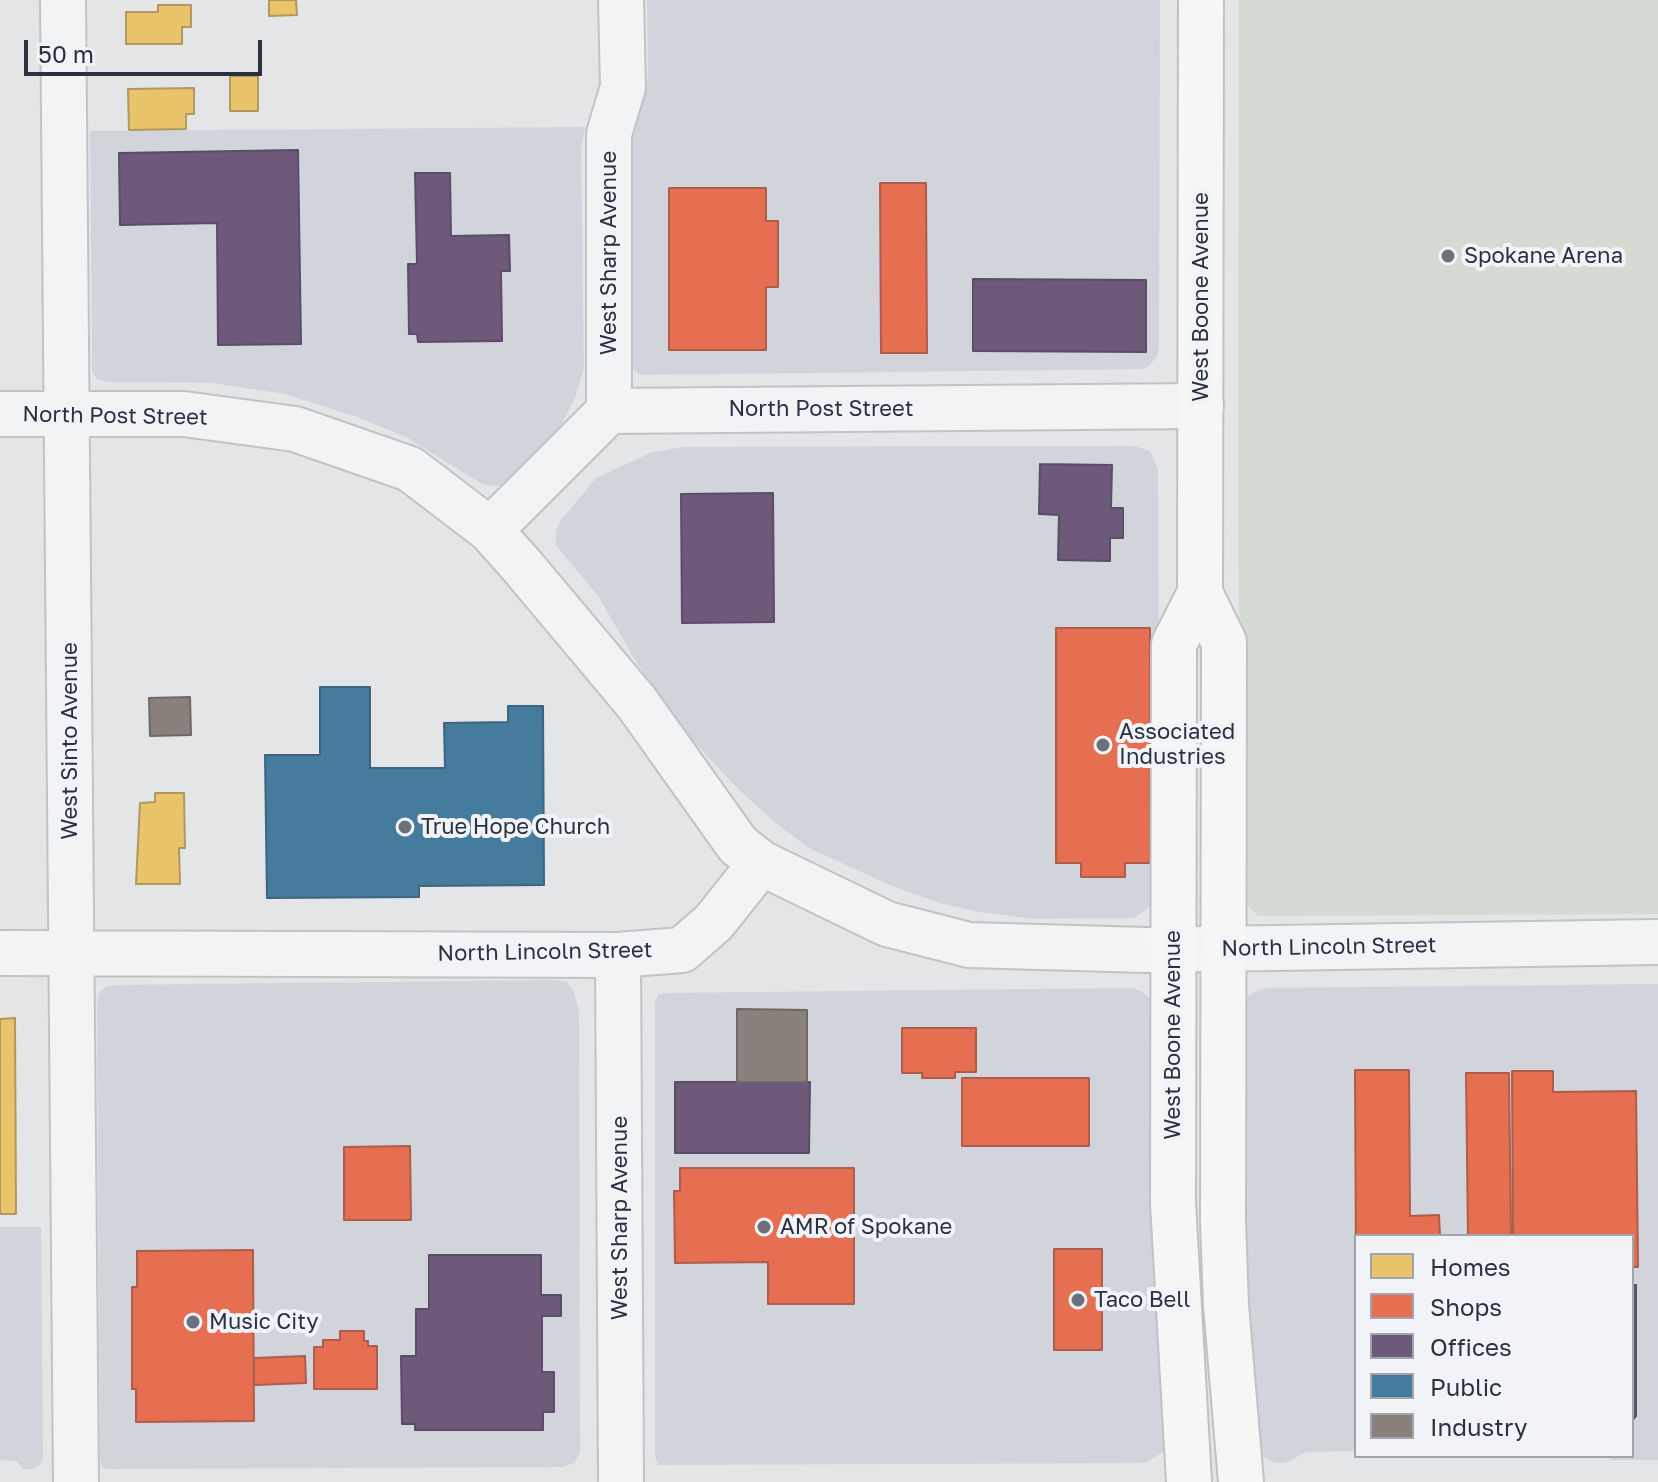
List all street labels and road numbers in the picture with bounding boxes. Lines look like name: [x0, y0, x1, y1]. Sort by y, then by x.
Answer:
street label: West Sharp Avenue: [596, 151, 622, 355]
street label: West Boone Avenue: [1188, 192, 1214, 402]
street label: North Post Street: [728, 396, 914, 422]
street label: North Post Street: [22, 401, 208, 431]
street label: West Sinto Avenue: [57, 642, 83, 840]
street label: West Boone Avenue: [1160, 930, 1186, 1140]
street label: North Lincoln Street: [1221, 932, 1437, 962]
street label: North Lincoln Street: [437, 937, 653, 967]
street label: West Sharp Avenue: [607, 1116, 633, 1320]

